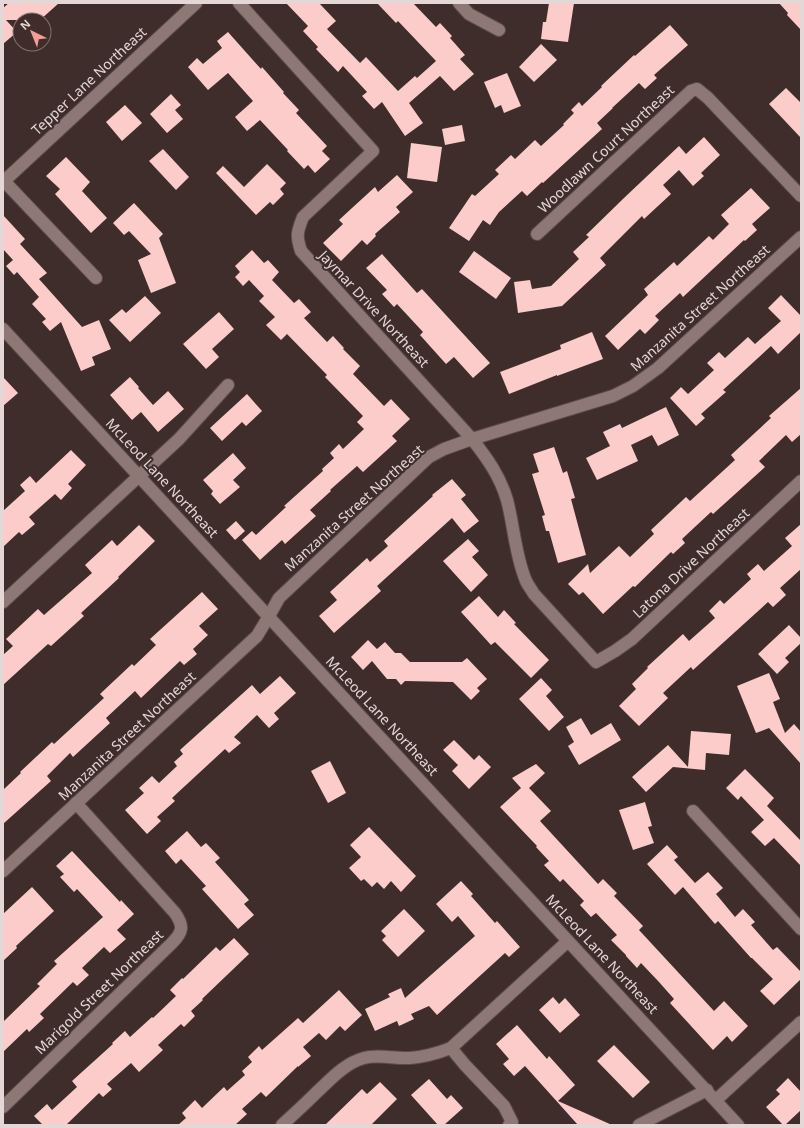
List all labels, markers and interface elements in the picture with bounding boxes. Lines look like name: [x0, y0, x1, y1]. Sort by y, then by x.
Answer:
north arrow: [12, 12, 52, 52]
text: N: [16, 16, 33, 33]
street label: Tepper Lane Northeast: [27, 22, 150, 139]
street label: Woodlawn Court Northeast: [534, 80, 678, 217]
street label: Manzanita Street Northeast: [626, 240, 773, 375]
street label: Jaymar Drive Northeast: [314, 245, 434, 371]
street label: McLeod Lane Northeast: [102, 414, 223, 541]
street label: Manzanita Street Northeast: [280, 440, 427, 575]
street label: Latona Drive Northeast: [628, 503, 753, 622]
street label: McLeod Lane Northeast: [322, 652, 443, 779]
street label: Manzanita Street Northeast: [54, 667, 199, 804]
street label: McLeod Lane Northeast: [542, 890, 663, 1017]
street label: Marigold Street Northeast: [30, 925, 167, 1058]

